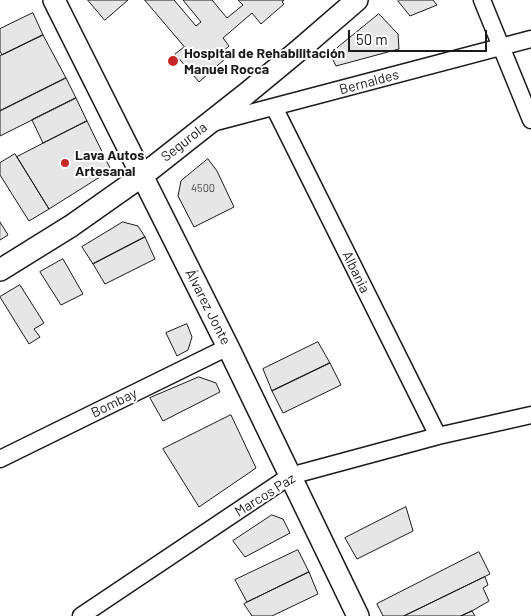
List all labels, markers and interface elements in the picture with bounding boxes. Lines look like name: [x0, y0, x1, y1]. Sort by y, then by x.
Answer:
scale bar: [351, 20, 490, 52]
text: 50 m: [356, 30, 388, 48]
place label: Hospital de Rehabilitación Manuel Rocca: [184, 45, 345, 78]
marker: Hospital de Rehabilitación Manuel Rocca: [166, 54, 180, 68]
street label: Bernaldes: [337, 66, 401, 98]
street label: Segurola: [158, 119, 210, 165]
place label: Lava Autos Artesanal: [75, 147, 144, 180]
marker: Lava Autos Artesanal: [59, 157, 71, 169]
house number: 4500: [191, 181, 215, 195]
street label: Albania: [339, 248, 373, 296]
street label: Álvarez Jonte: [182, 266, 234, 348]
street label: Bombay: [88, 385, 140, 421]
street label: Marcos Paz: [232, 470, 298, 520]

